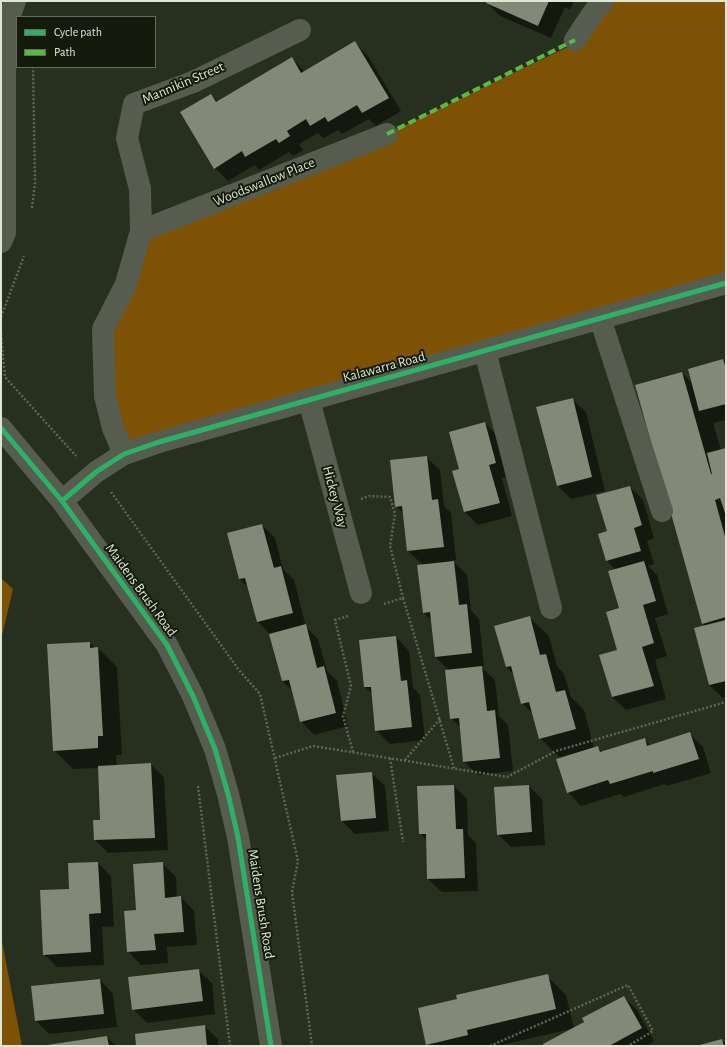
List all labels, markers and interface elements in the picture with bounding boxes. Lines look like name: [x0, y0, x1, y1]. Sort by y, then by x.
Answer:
legend: [16, 16, 156, 68]
text: Cycle path: [54, 26, 102, 38]
text: Path: [54, 46, 76, 58]
street label: Mannikin Street: [140, 58, 226, 108]
street label: Woodswallow Place: [211, 154, 317, 210]
street label: Kalawarra Road: [341, 348, 427, 386]
street label: Hickey Way: [319, 464, 351, 530]
street label: Maidens Brush Road: [102, 540, 180, 640]
street label: Maidens Brush Road: [244, 848, 278, 960]

